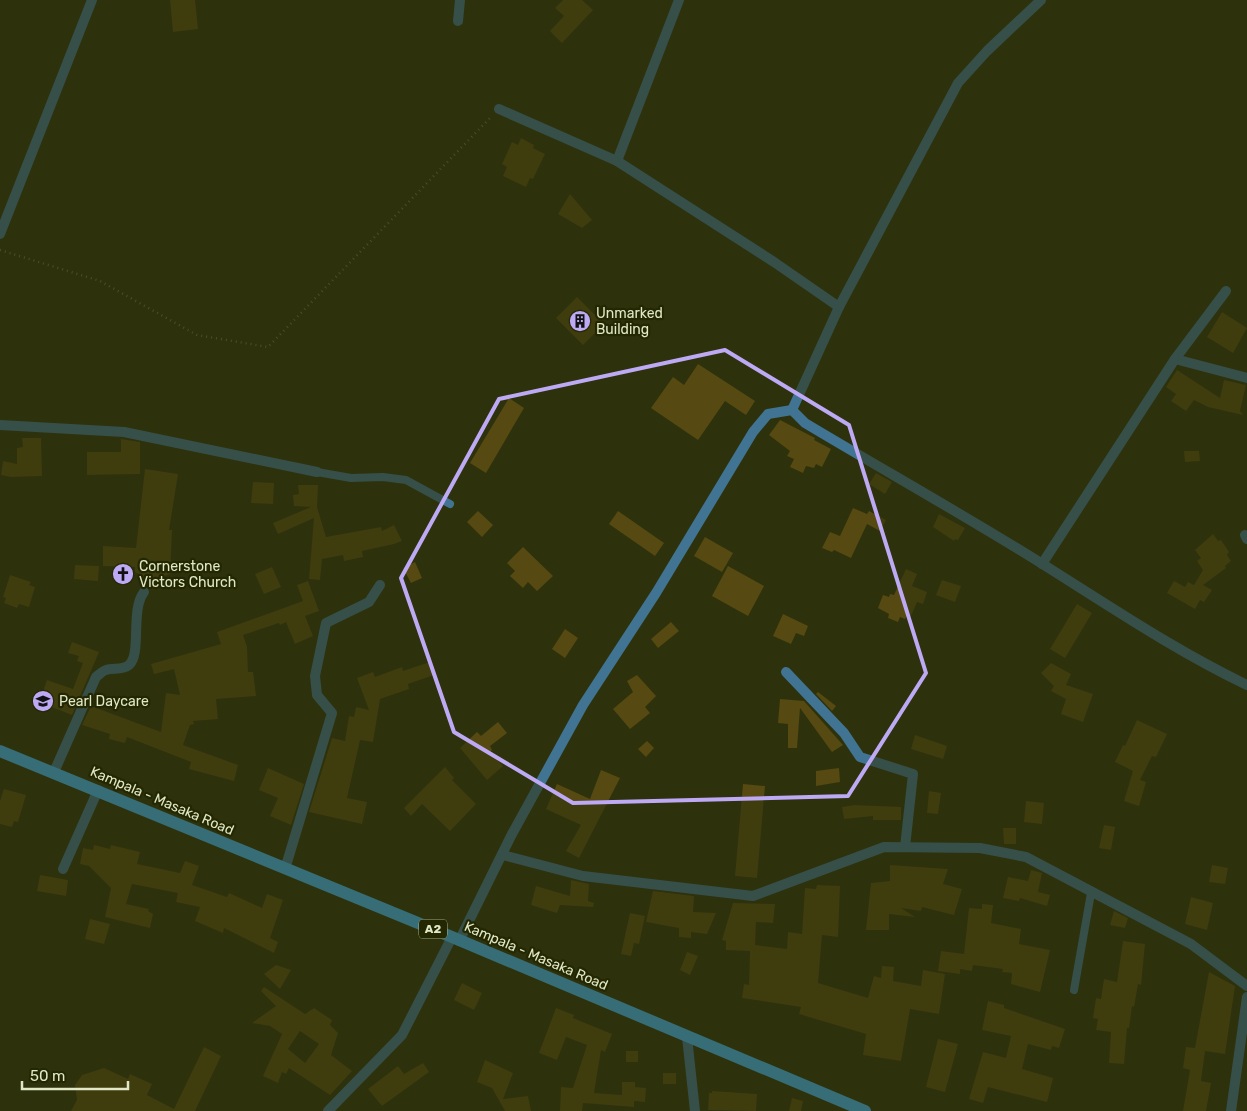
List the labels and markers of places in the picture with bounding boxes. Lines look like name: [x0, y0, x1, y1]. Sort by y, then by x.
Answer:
place label: Unmarked Building: [596, 305, 663, 338]
building icon: Unmarked Building: [568, 309, 592, 333]
place label: Cornerstone Victors Church: [139, 558, 236, 591]
church icon: Cornerstone Victors Church: [111, 562, 135, 586]
school or university icon: Pearl Daycare: [31, 689, 55, 713]
place label: Pearl Daycare: [59, 693, 149, 710]

